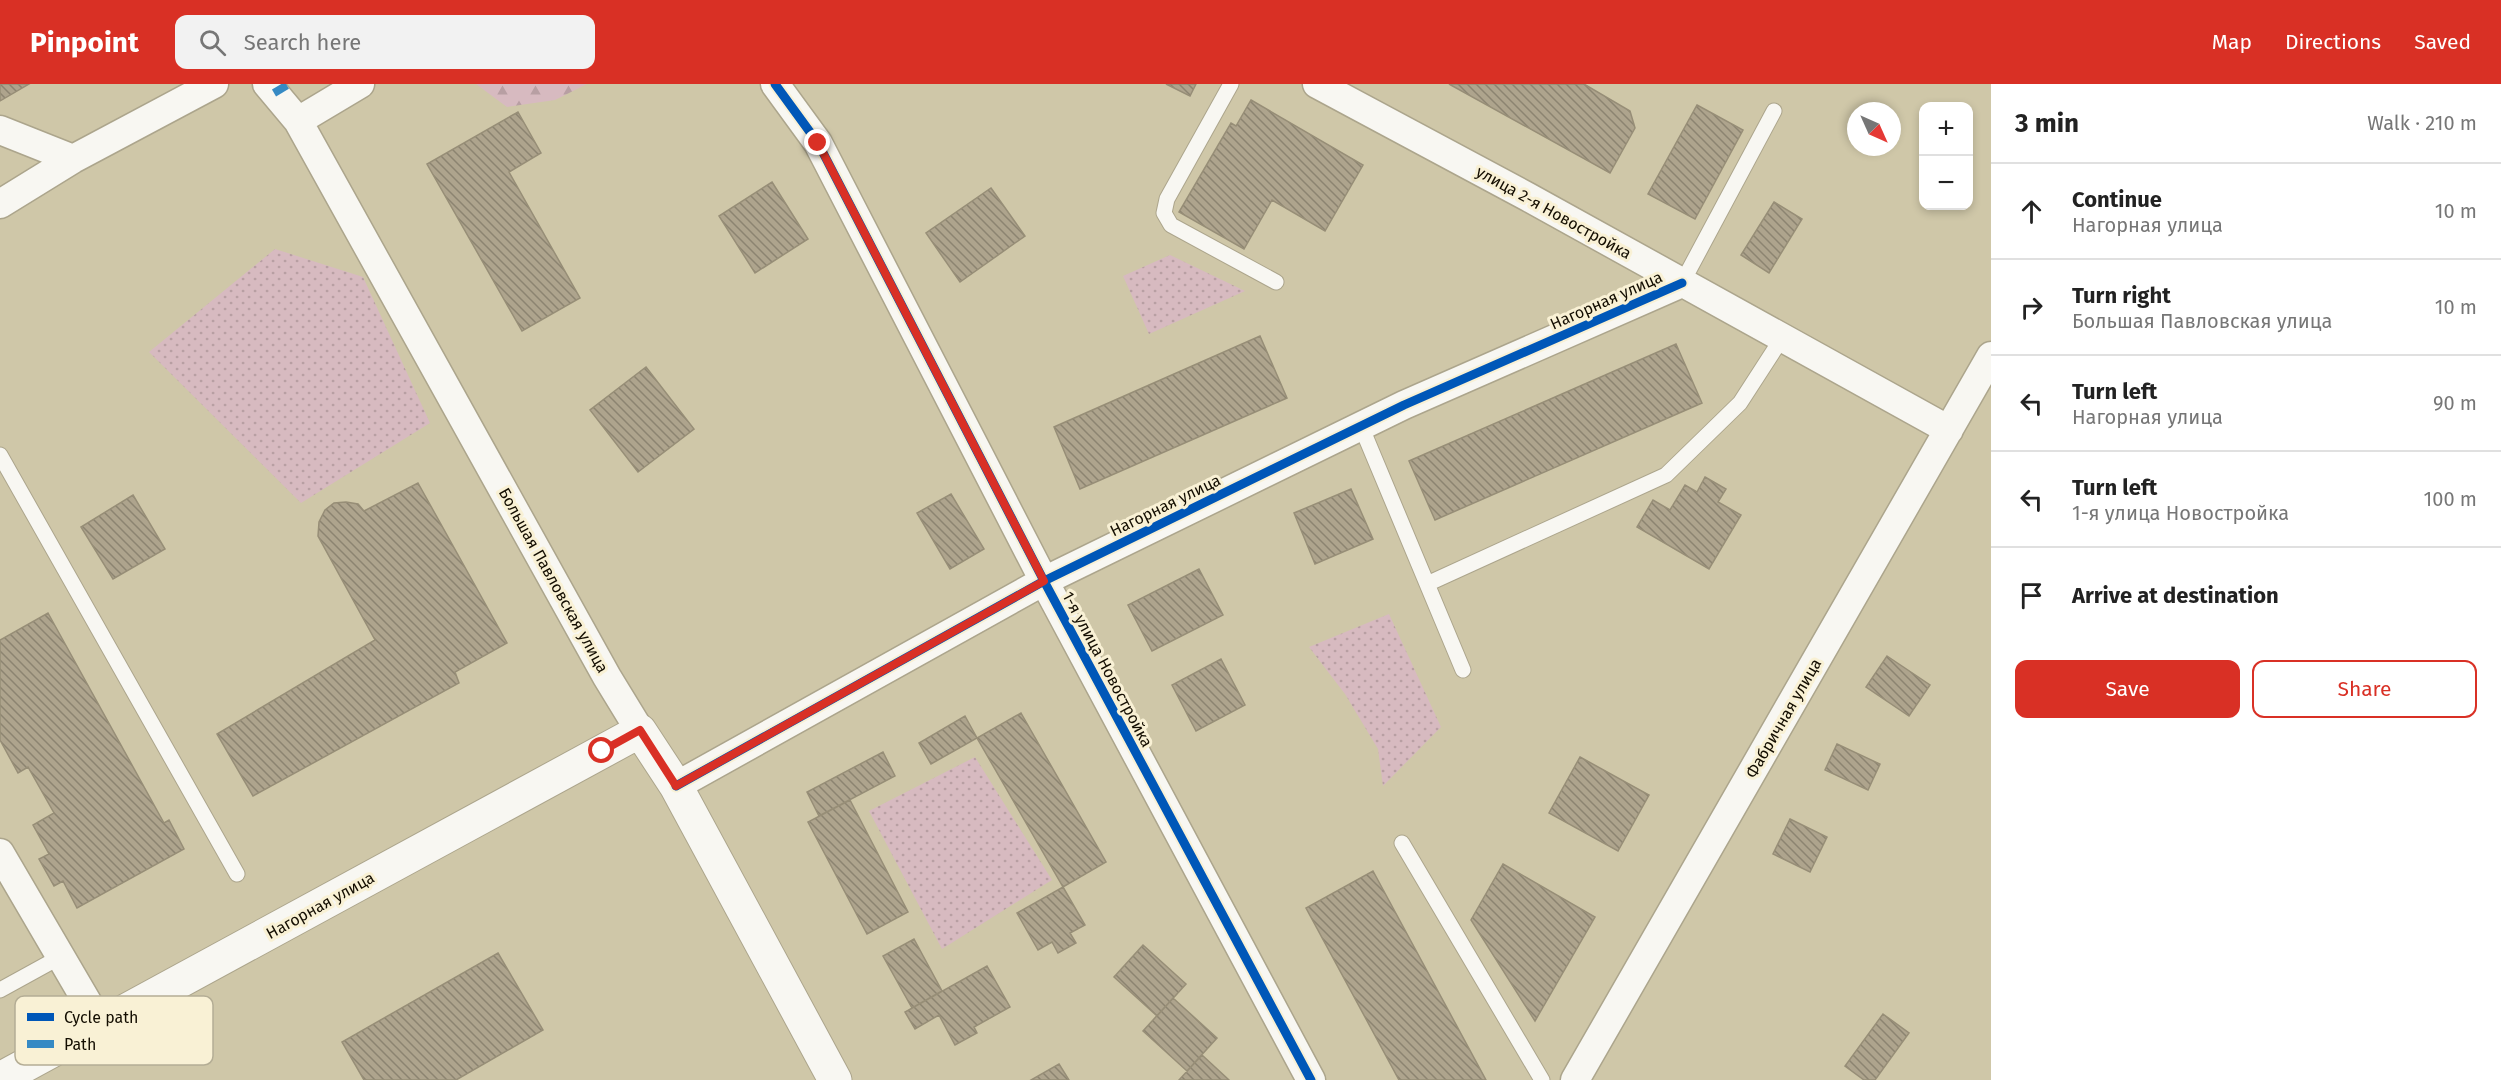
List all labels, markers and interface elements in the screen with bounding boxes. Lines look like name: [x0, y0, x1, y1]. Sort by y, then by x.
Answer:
search box: [175, 15, 595, 69]
text: Pinpoint: [30, 26, 139, 59]
icon: search: [196, 26, 229, 59]
text: Search here: [244, 29, 361, 56]
text: Map: [2212, 29, 2252, 55]
text: Directions: [2285, 29, 2381, 55]
text: Saved: [2414, 29, 2471, 55]
north arrow: [1847, 102, 1901, 156]
map controls: [1919, 102, 1973, 210]
button: +: [1919, 102, 1973, 156]
text: 3 min: [2015, 108, 2079, 139]
text: Walk · 210 m: [2367, 111, 2477, 135]
route end: [804, 129, 830, 155]
button: −: [1919, 156, 1973, 210]
street label: улица 2-я Новостройка: [1473, 162, 1635, 263]
text: Continue: [2072, 186, 2162, 213]
icon: ahead: [2015, 195, 2048, 228]
text: 10 m: [2435, 199, 2477, 223]
text: Нагорная улица: [2072, 213, 2223, 237]
street label: Нагорная улица: [1547, 267, 1665, 334]
text: Turn right: [2072, 282, 2171, 309]
icon: right: [2015, 291, 2048, 324]
text: 10 m: [2435, 295, 2477, 319]
text: Большая Павловская улица: [2072, 309, 2332, 333]
text: Turn left: [2072, 378, 2157, 405]
icon: left: [2015, 387, 2048, 420]
text: 90 m: [2433, 391, 2477, 415]
text: Нагорная улица: [2072, 405, 2223, 429]
street label: Нагорная улица: [1107, 470, 1224, 540]
text: Turn left: [2072, 474, 2157, 501]
icon: left: [2015, 483, 2048, 516]
street label: Большая Павловская улица: [495, 485, 612, 676]
text: 100 m: [2424, 487, 2477, 511]
text: 1-я улица Новостройка: [2072, 501, 2289, 525]
icon: arrive: [2015, 579, 2048, 612]
text: Arrive at destination: [2072, 582, 2279, 609]
street label: 1-я улица Новостройка: [1058, 588, 1157, 750]
street label: Фабричная улица: [1742, 655, 1825, 781]
button: Save: [2015, 660, 2240, 718]
button: Share: [2252, 660, 2477, 718]
route start: [588, 737, 614, 763]
street label: Нагорная улица: [263, 868, 378, 943]
legend: [15, 996, 213, 1065]
text: Cycle path: [64, 1008, 138, 1027]
text: Path: [64, 1035, 96, 1054]

